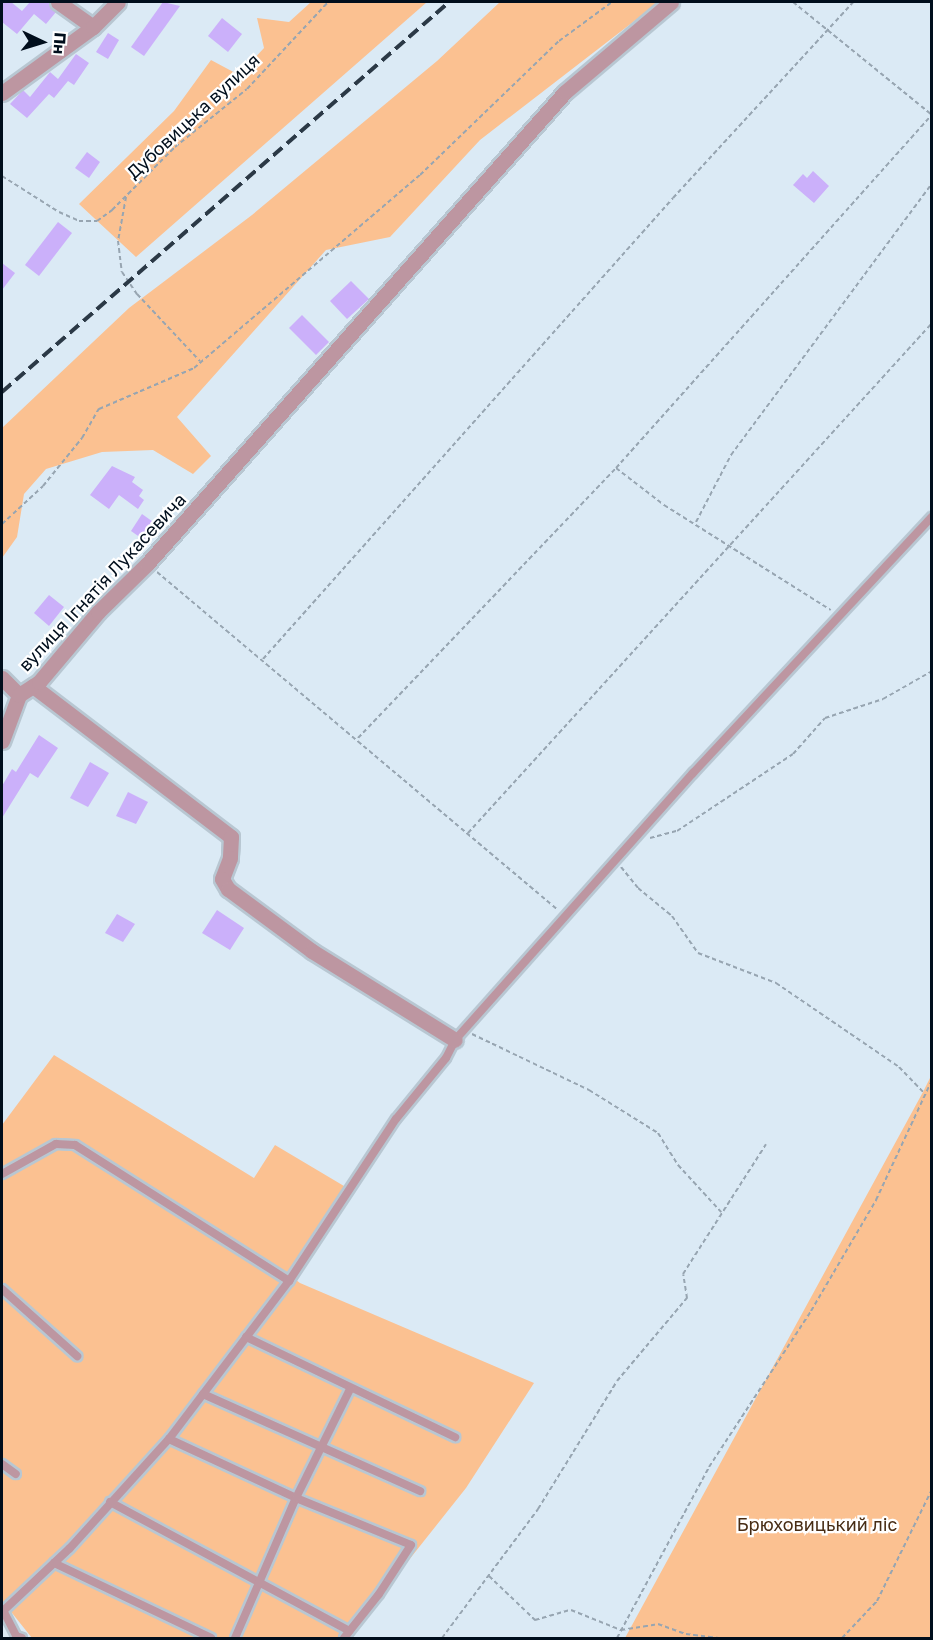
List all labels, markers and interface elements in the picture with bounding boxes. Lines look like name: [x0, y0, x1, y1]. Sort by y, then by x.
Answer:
north arrow: [12, 12, 72, 72]
text: Пн: [49, 32, 71, 55]
street label: Дубовицька вулиця: [122, 49, 264, 183]
street label: вулиця Ігнатія Лукасевича: [14, 489, 190, 675]
park label: Брюховицький ліс: [737, 1513, 897, 1535]

